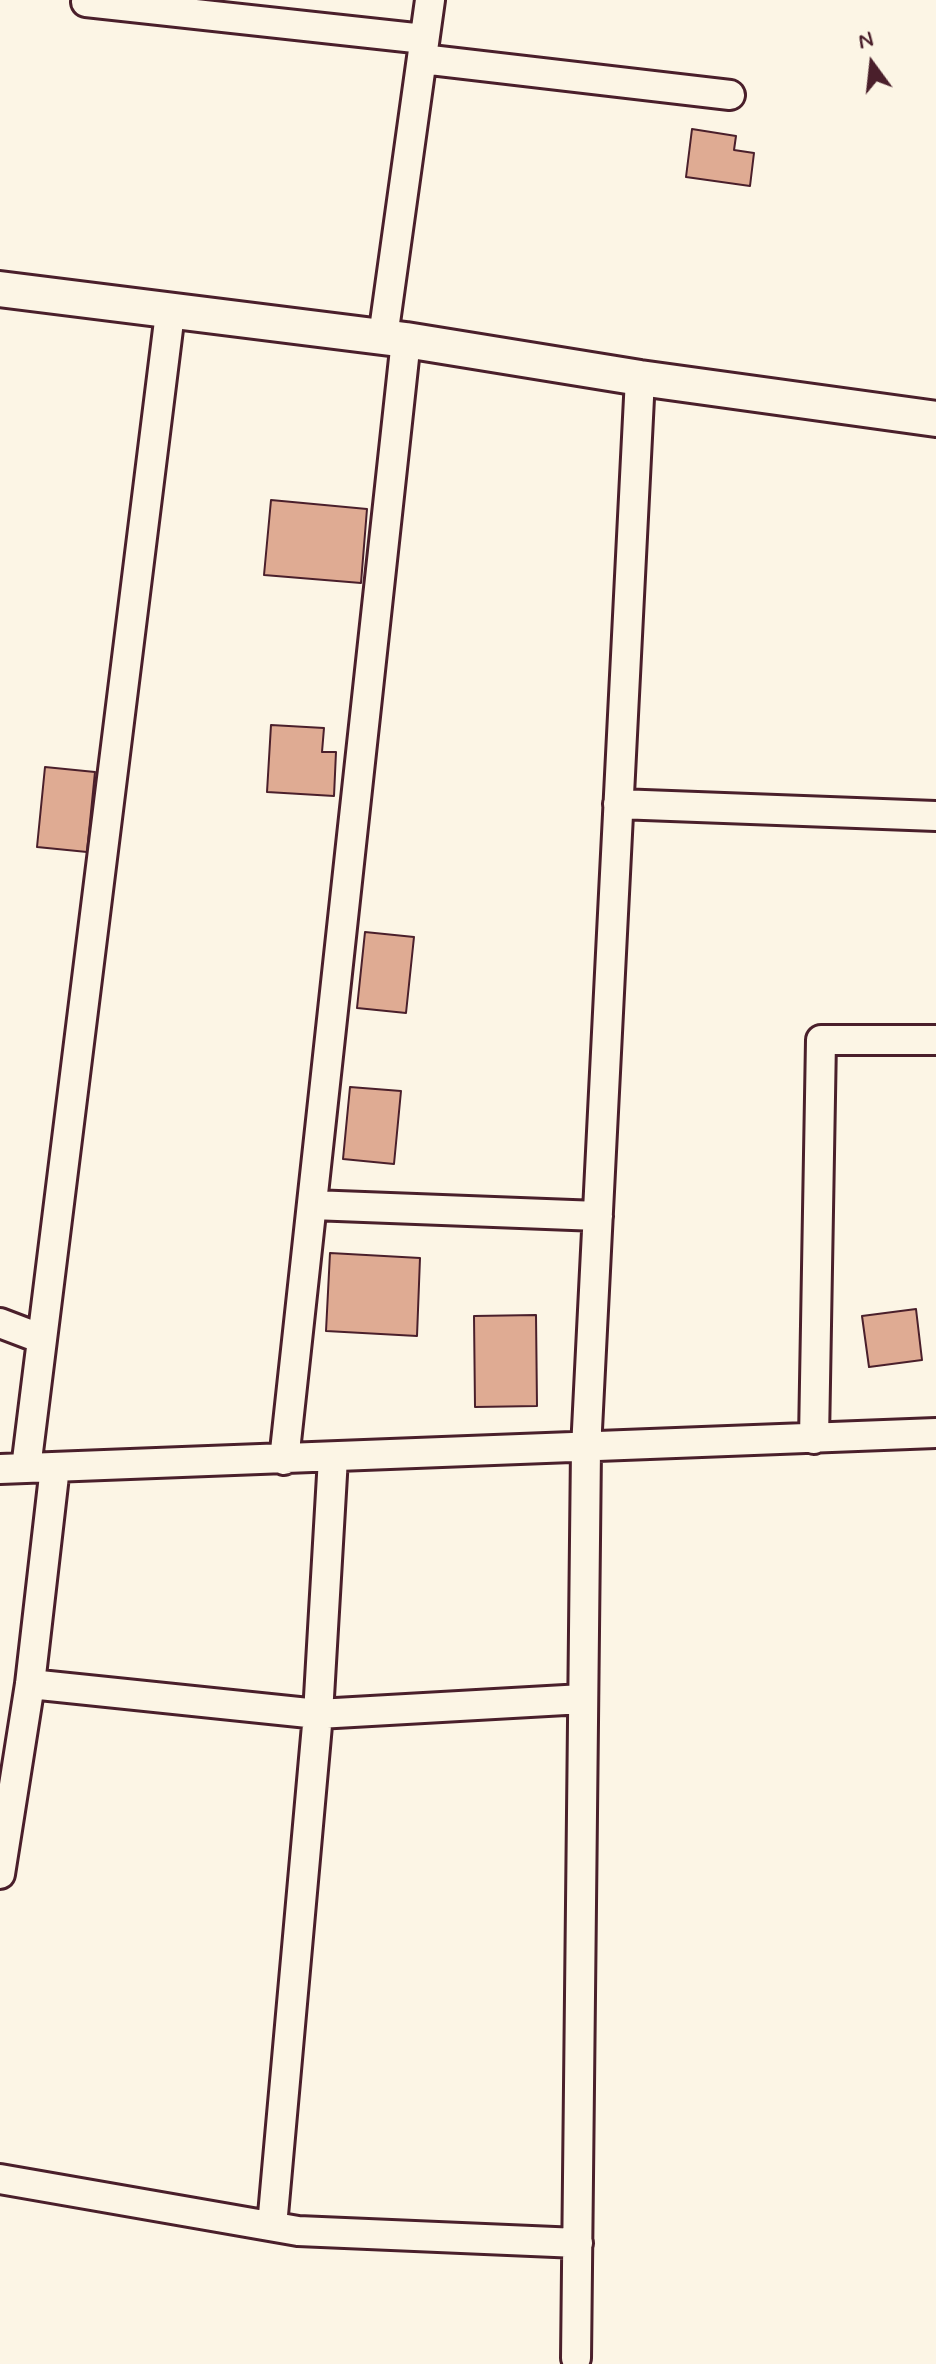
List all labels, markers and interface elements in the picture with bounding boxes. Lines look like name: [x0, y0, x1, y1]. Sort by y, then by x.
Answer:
north arrow: [832, 24, 912, 104]
text: N: [855, 25, 876, 56]

